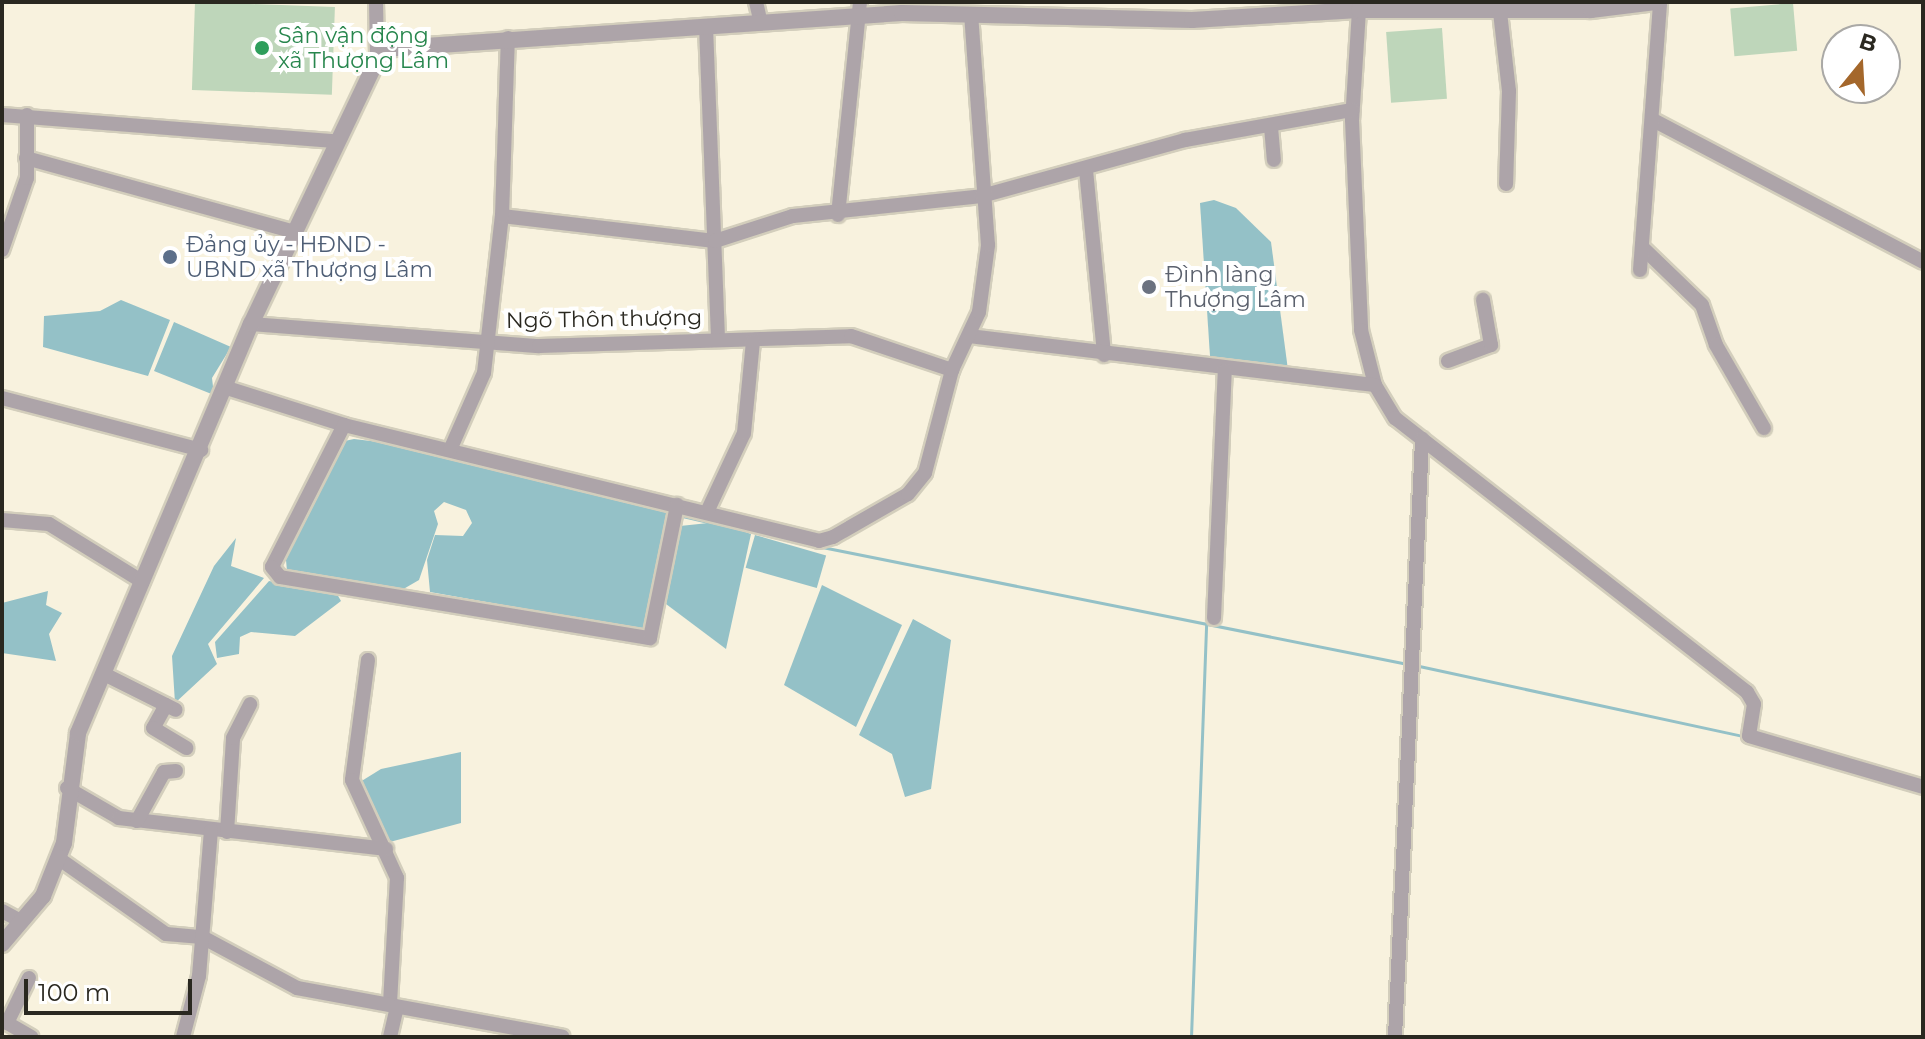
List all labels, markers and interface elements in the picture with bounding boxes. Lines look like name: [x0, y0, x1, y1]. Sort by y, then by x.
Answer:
place label: Sân vận động xã Thượng Lâm: [278, 22, 449, 74]
north arrow: [1821, 24, 1901, 104]
text: B: [1856, 27, 1880, 58]
marker: Sân vận động xã Thượng Lâm: [253, 39, 271, 57]
place label: Đảng ủy - HĐND - UBND xã Thượng Lâm: [186, 231, 433, 282]
marker: Đảng ủy - HĐND - UBND xã Thượng Lâm: [161, 248, 179, 266]
place label: Đình làng Thượng Lâm: [1165, 261, 1306, 312]
marker: Đình làng Thượng Lâm: [1140, 278, 1158, 296]
street label: Ngõ Thôn thượng: [506, 304, 702, 334]
scale bar: [28, 963, 196, 1013]
text: 100 m: [38, 978, 110, 1007]

